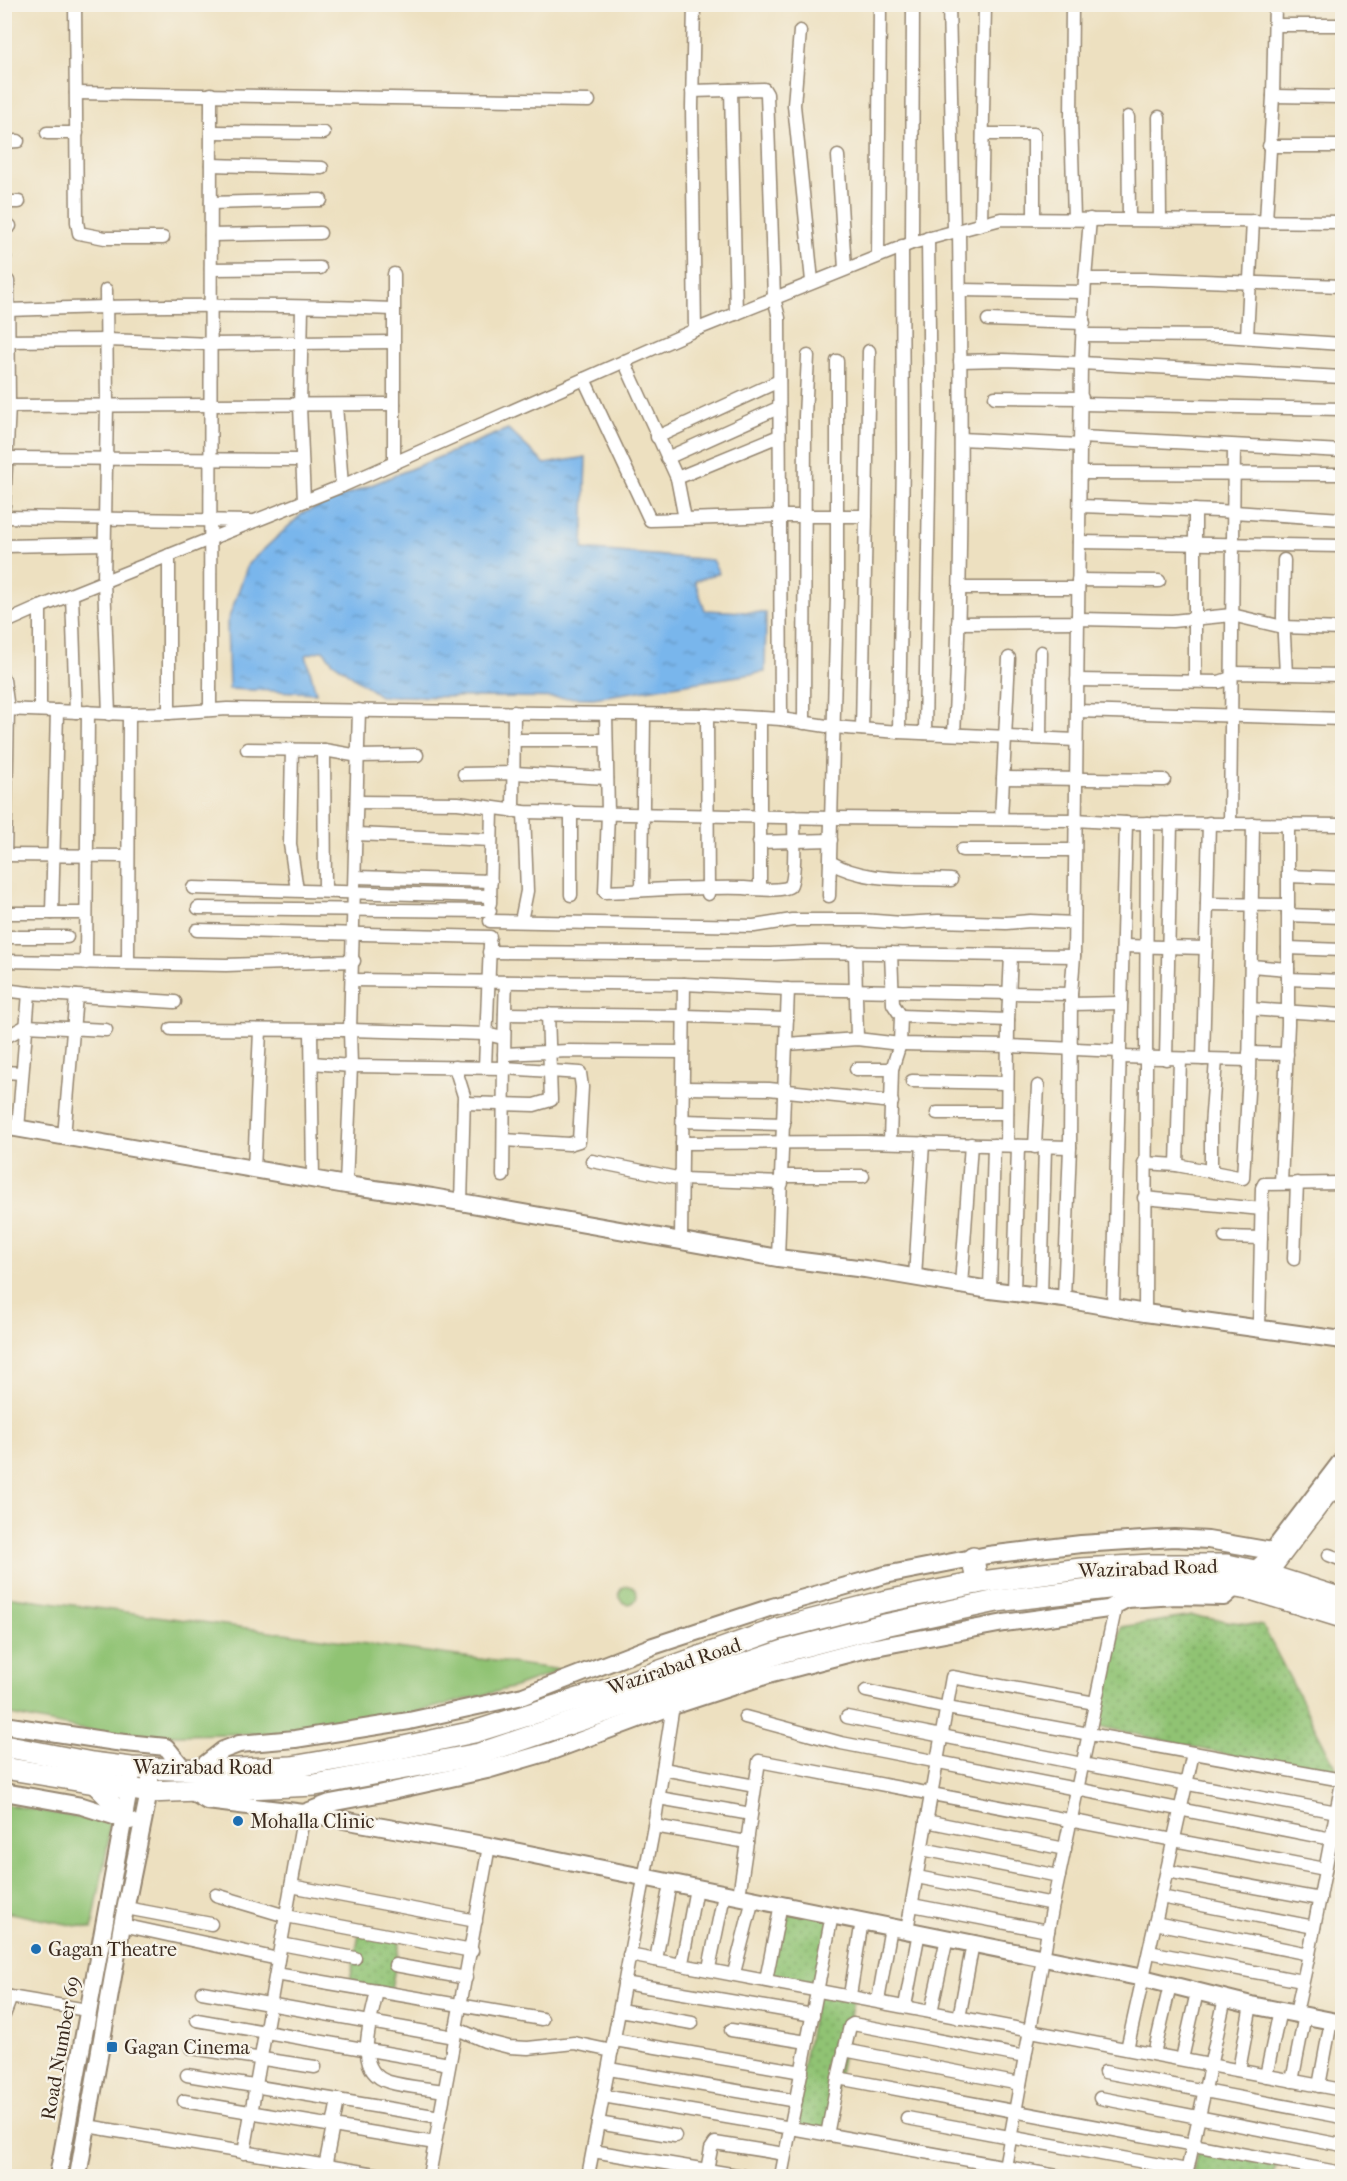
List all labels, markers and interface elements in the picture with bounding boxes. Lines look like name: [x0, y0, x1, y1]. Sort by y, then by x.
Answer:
street label: Wazirabad Road: [1077, 1555, 1219, 1582]
street label: Wazirabad Road: [604, 1633, 745, 1700]
street label: Wazirabad Road: [132, 1756, 274, 1779]
place label: Mohalla Clinic: [250, 1810, 374, 1833]
marker: Mohalla Clinic: [231, 1814, 245, 1828]
place label: Gagan Theatre: [48, 1938, 177, 1961]
marker: Gagan Theatre: [29, 1942, 43, 1956]
street label: Road Number 69: [36, 1974, 84, 2122]
place label: Gagan Cinema: [124, 2036, 251, 2059]
marker: Gagan Cinema: [105, 2040, 119, 2054]

